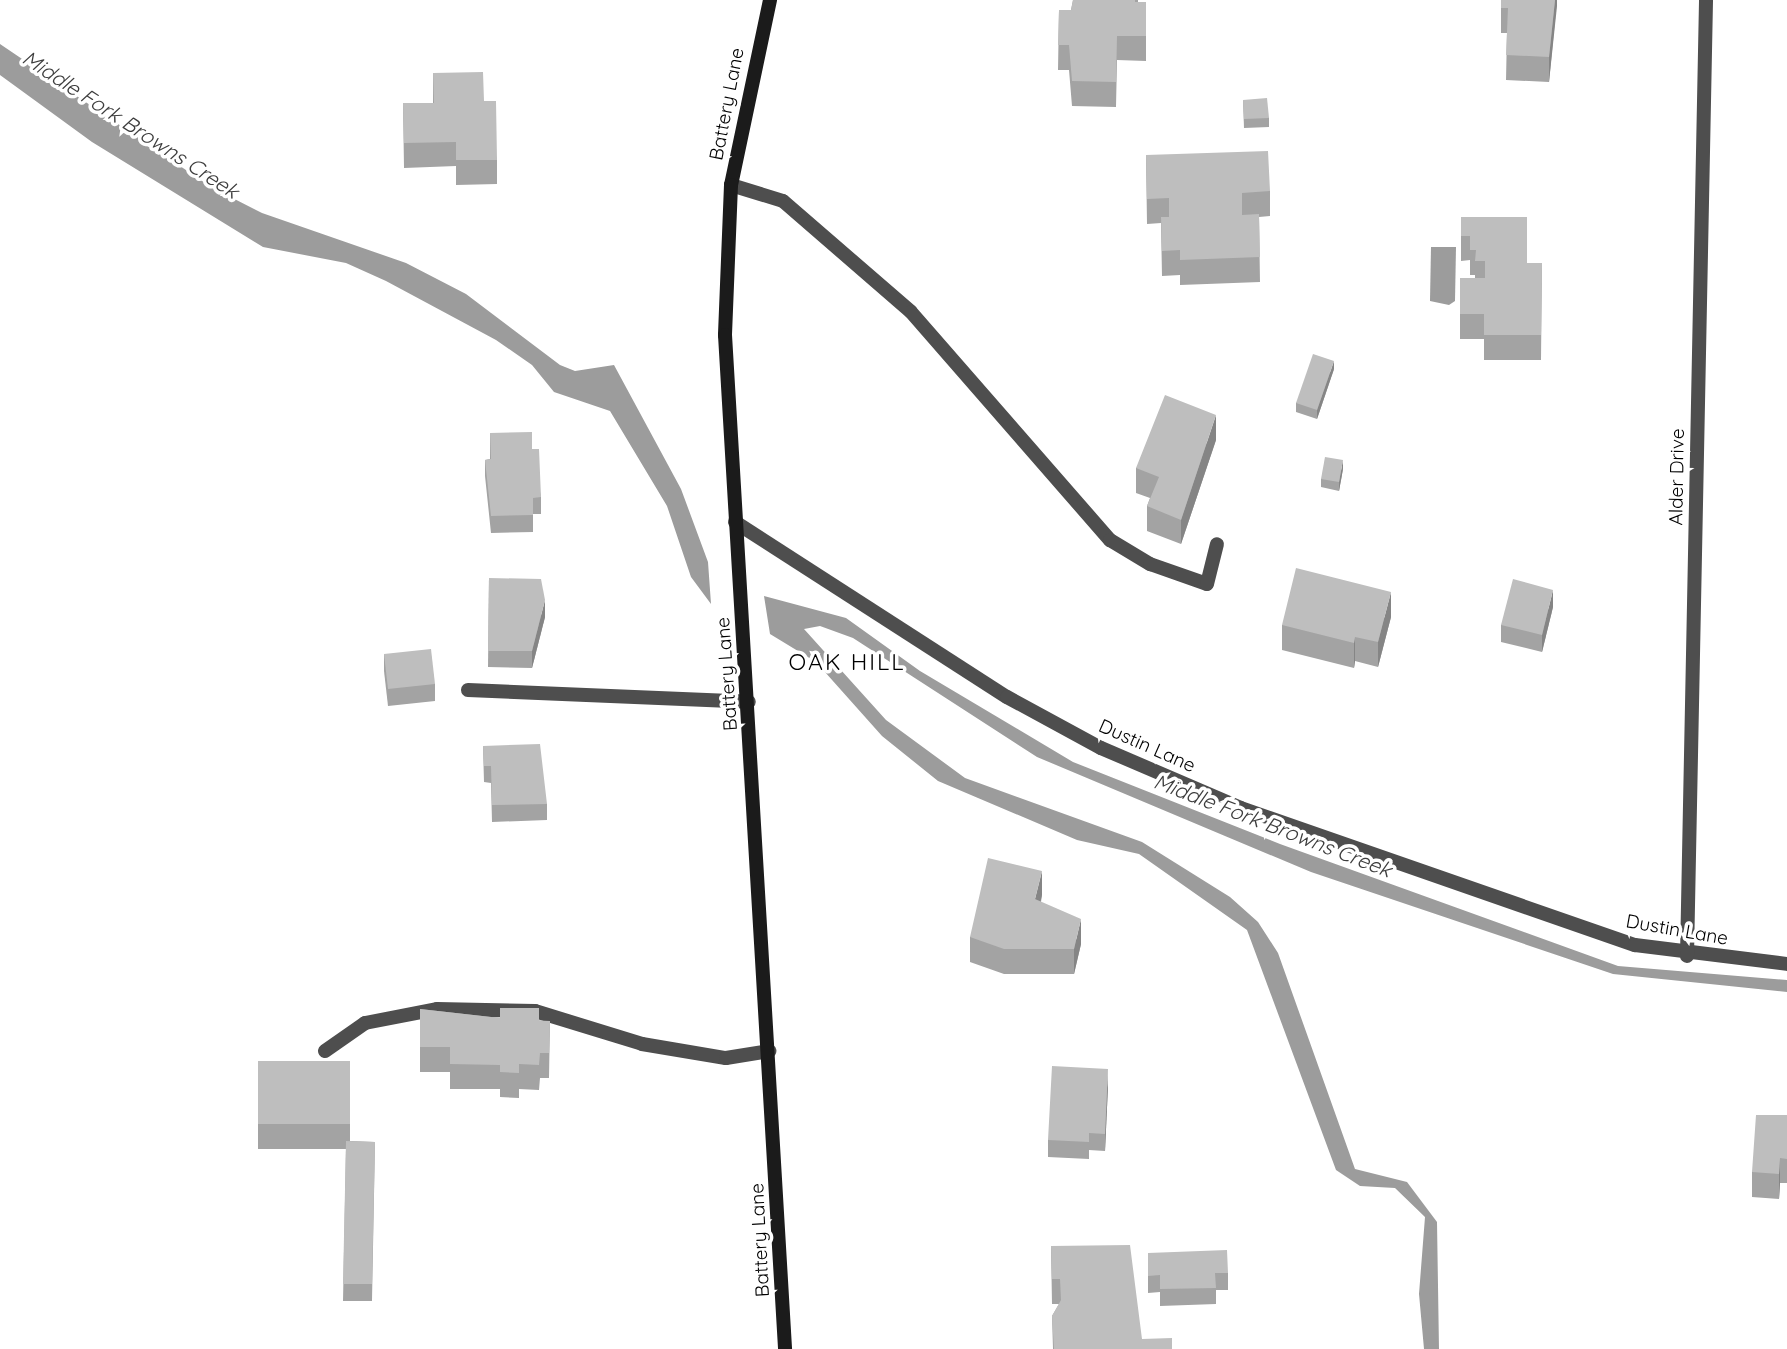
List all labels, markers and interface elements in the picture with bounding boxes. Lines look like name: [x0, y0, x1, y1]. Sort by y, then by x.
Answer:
water label: Middle Fork Browns Creek: [18, 45, 244, 203]
street label: Battery Lane: [705, 46, 749, 162]
street label: Alder Drive: [1665, 428, 1689, 526]
street label: Battery Lane: [712, 616, 742, 732]
district label: OAK HILL: [790, 648, 904, 676]
street label: Dustin Lane: [1095, 715, 1199, 777]
water label: Middle Fork Browns Creek: [1151, 768, 1395, 882]
street label: Dustin Lane: [1624, 910, 1730, 950]
street label: Battery Lane: [746, 1182, 774, 1298]

